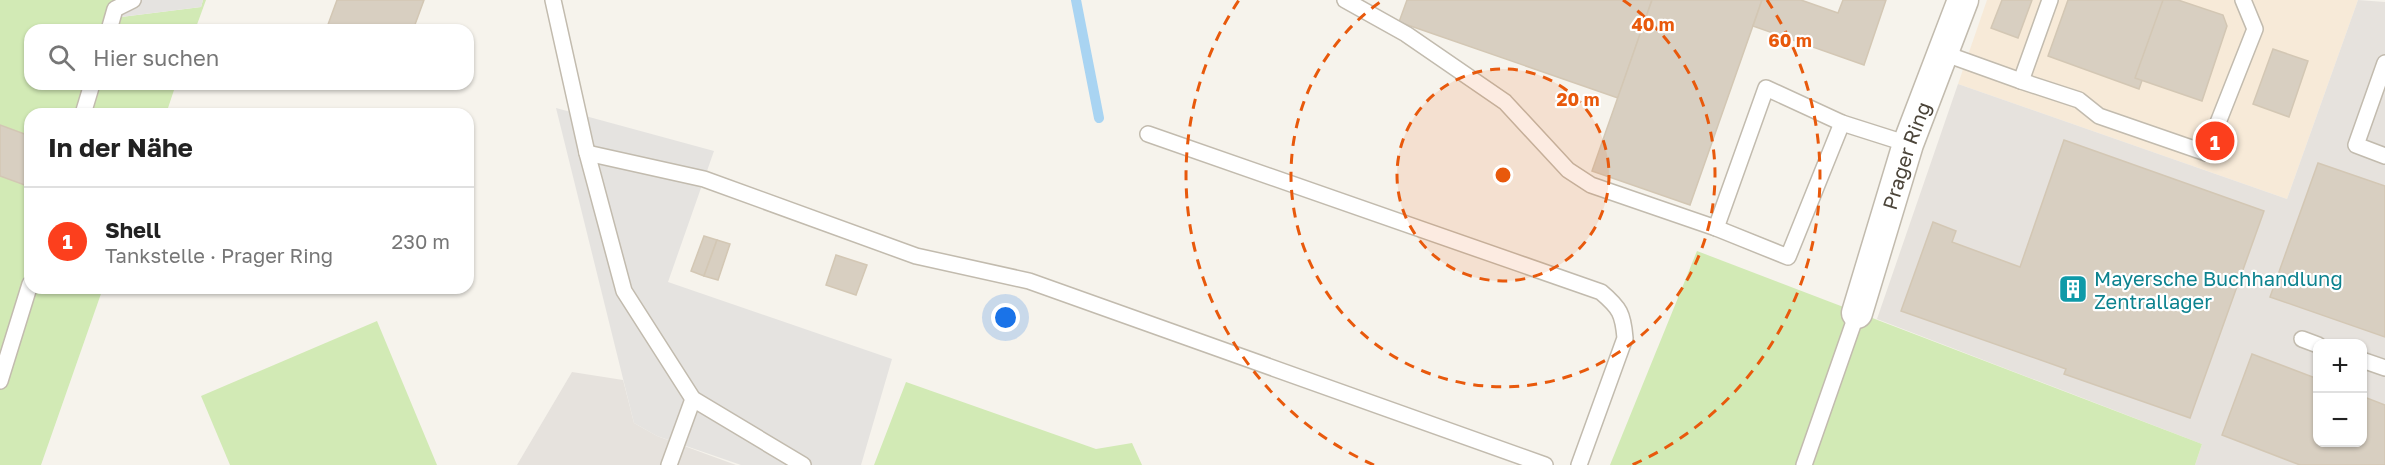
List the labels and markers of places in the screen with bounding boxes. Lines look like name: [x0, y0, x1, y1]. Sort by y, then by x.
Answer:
pin: 1: [2196, 118, 2234, 164]
centre of rings: [1493, 165, 1513, 185]
place label: Mayersche Buchhandlung Zentrallager: [2094, 266, 2343, 313]
building icon: Mayersche Buchhandlung Zentrallager: [2057, 273, 2089, 305]

